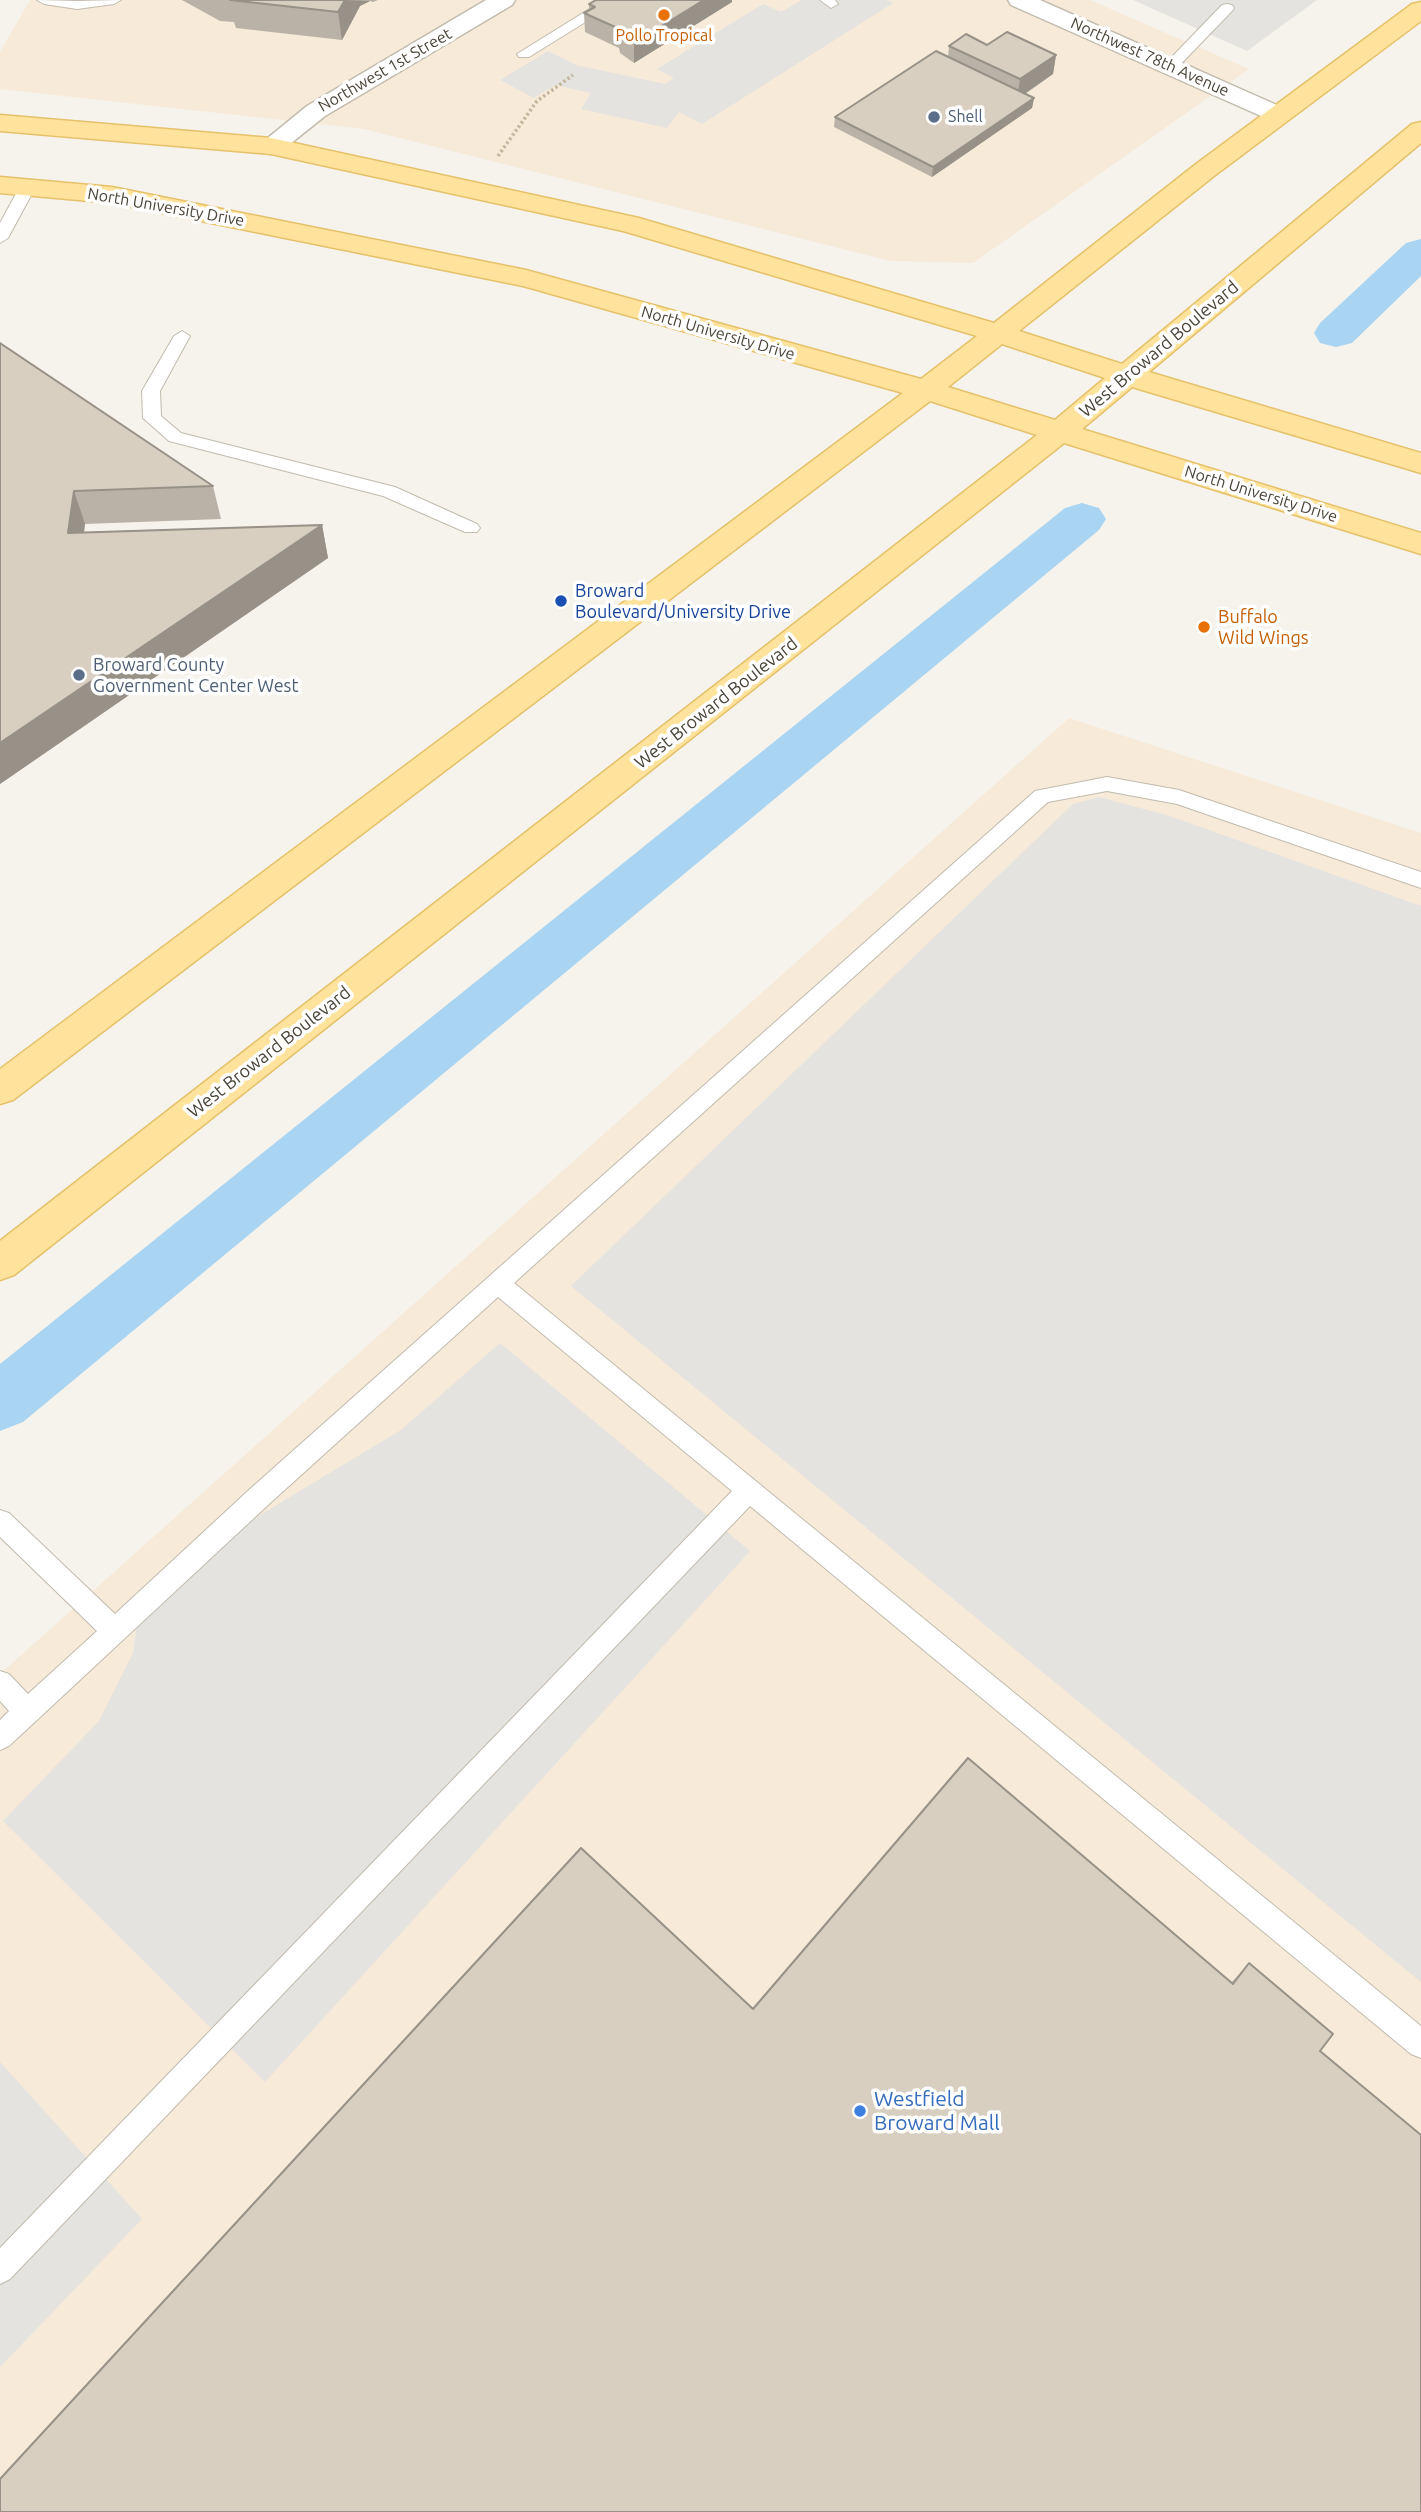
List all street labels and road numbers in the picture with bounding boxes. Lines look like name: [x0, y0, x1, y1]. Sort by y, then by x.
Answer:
street label: Northwest 78th Avenue: [1068, 13, 1232, 101]
street label: Northwest 1st Street: [315, 24, 455, 116]
street label: North University Drive: [86, 184, 246, 230]
street label: West Broward Boulevard: [1075, 276, 1243, 422]
street label: North University Drive: [639, 302, 797, 364]
street label: North University Drive: [1182, 462, 1340, 526]
street label: West Broward Boulevard: [630, 633, 802, 773]
street label: West Broward Boulevard: [183, 982, 355, 1122]

